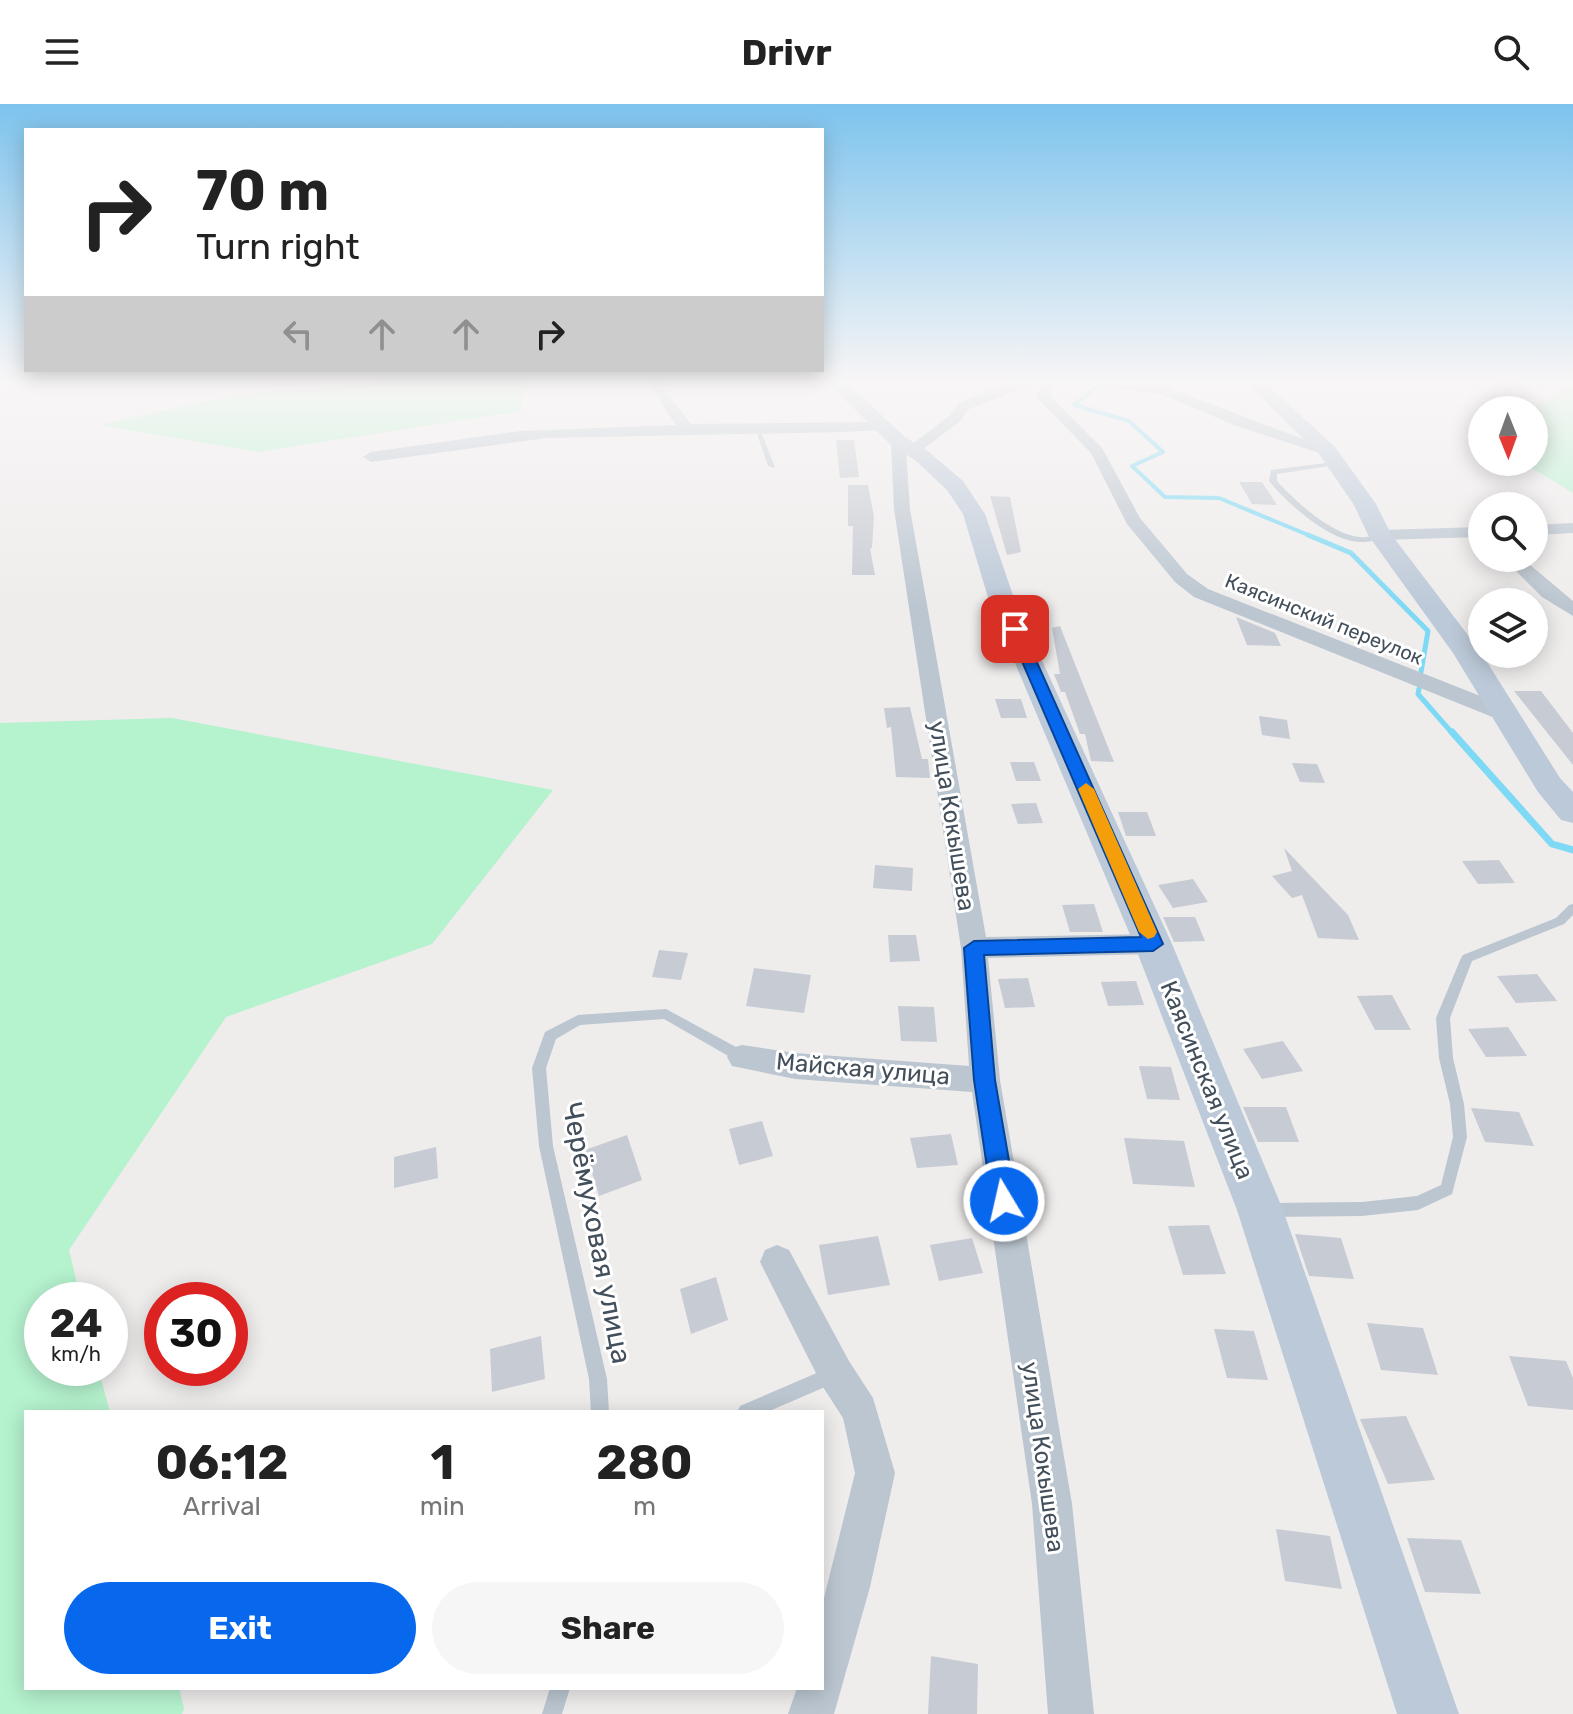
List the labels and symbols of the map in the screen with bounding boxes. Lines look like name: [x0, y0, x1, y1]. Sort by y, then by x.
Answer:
north arrow: [1468, 396, 1548, 476]
street label: Каясинский переулок: [1222, 568, 1427, 670]
pin: [981, 595, 1049, 663]
street label: улица Кокышева: [923, 719, 981, 913]
street label: Каясинская улица: [1154, 977, 1260, 1183]
street label: Майская улица: [775, 1047, 951, 1091]
street label: Черёмуховая улица: [555, 1099, 639, 1367]
position arrow: [962, 1159, 1046, 1243]
speed limit sign: 30: [144, 1282, 248, 1386]
street label: улица Кокышева: [1016, 1360, 1070, 1554]

